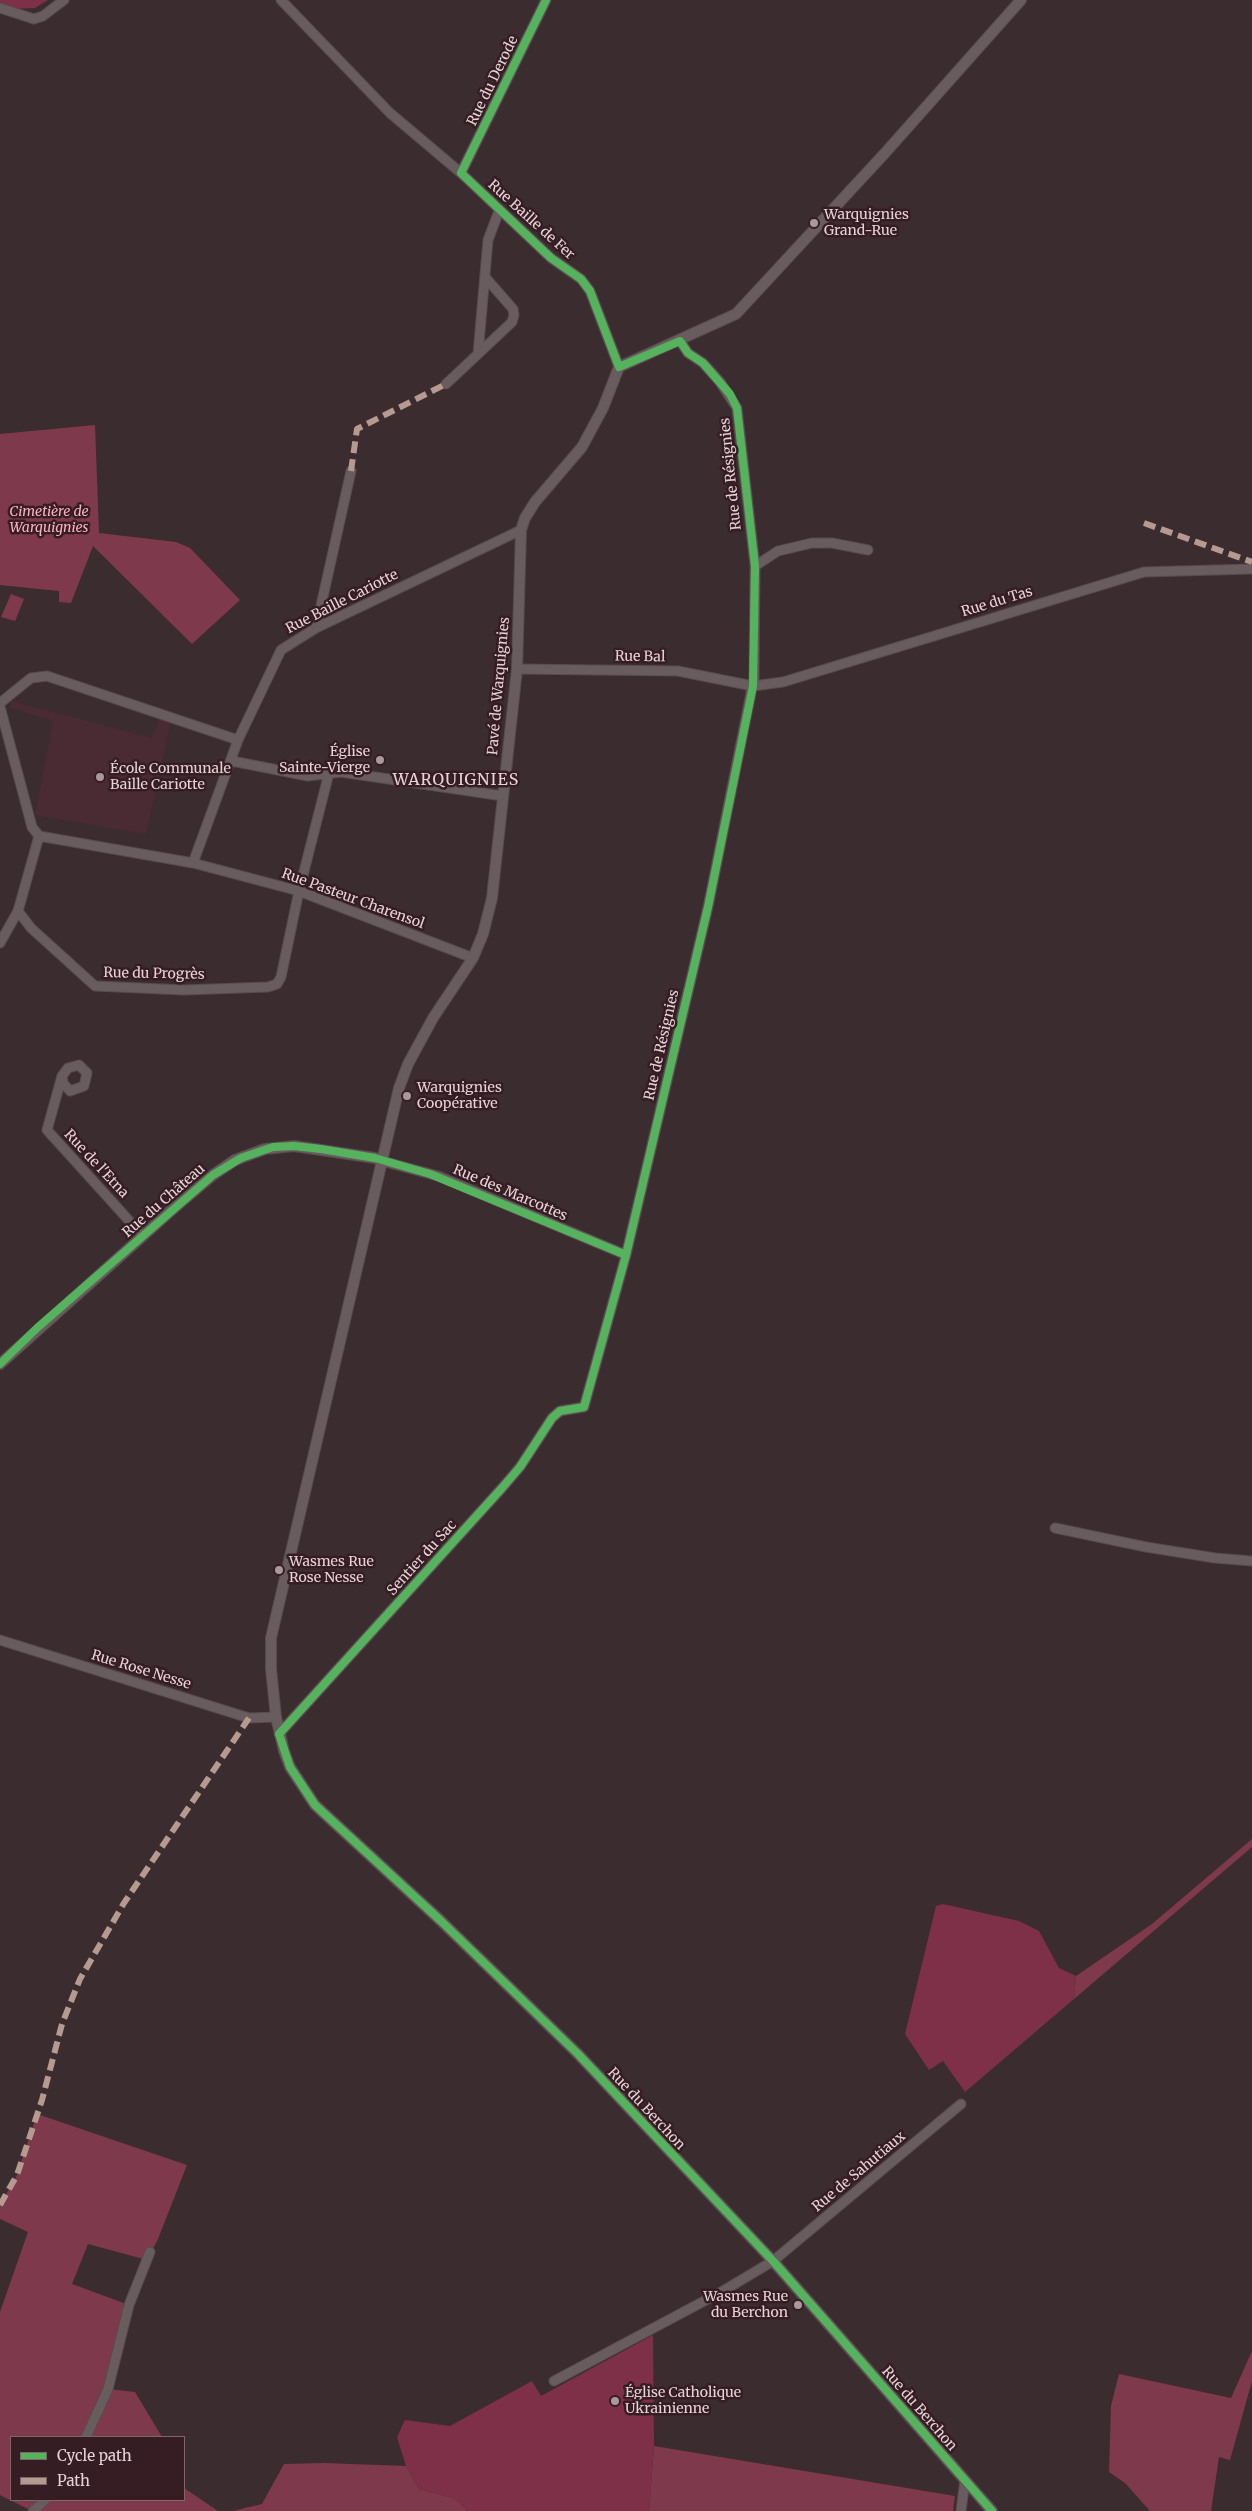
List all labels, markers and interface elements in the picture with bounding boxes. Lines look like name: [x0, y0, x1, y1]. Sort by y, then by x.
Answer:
street label: Rue du Derode: [464, 33, 522, 129]
street label: Rue Baille de Fer: [484, 177, 578, 263]
place label: Warquignies Grand-Rue: [824, 207, 909, 240]
marker: Warquignies Grand-Rue: [808, 217, 820, 229]
street label: Rue de Résignies: [717, 417, 745, 531]
park label: Cimetière de Warquignies: [9, 504, 89, 536]
street label: Rue Baille Cariotte: [283, 566, 401, 638]
street label: Rue du Tas: [959, 583, 1035, 621]
street label: Pavé de Warquignies: [485, 616, 513, 756]
street label: Rue Bal: [615, 648, 665, 666]
place label: Église Sainte-Vierge: [279, 744, 370, 776]
marker: Église Sainte-Vierge: [374, 754, 386, 766]
place label: École Communale Baille Cariotte: [110, 761, 231, 794]
district label: WARQUIGNIES: [391, 770, 521, 790]
marker: École Communale Baille Cariotte: [94, 771, 106, 783]
street label: Rue Pasteur Charensol: [279, 865, 427, 933]
street label: Rue du Progrès: [103, 965, 205, 983]
street label: Rue de Résignies: [641, 988, 683, 1102]
place label: Warquignies Coopérative: [417, 1080, 502, 1112]
marker: Warquignies Coopérative: [401, 1090, 413, 1102]
street label: Rue de l'Etna: [60, 1126, 132, 1202]
street label: Rue du Château: [119, 1161, 209, 1241]
street label: Rue des Marcottes: [450, 1161, 570, 1225]
street label: Sentier du Sac: [384, 1517, 460, 1599]
place label: Wasmes Rue Rose Nesse: [289, 1554, 374, 1586]
marker: Wasmes Rue Rose Nesse: [273, 1564, 285, 1576]
street label: Rue Rose Nesse: [89, 1647, 193, 1693]
street label: Rue du Berchon: [604, 2065, 688, 2153]
street label: Rue de Sahutiaux: [809, 2128, 909, 2216]
place label: Wasmes Rue du Berchon: [703, 2289, 788, 2322]
marker: Wasmes Rue du Berchon: [792, 2299, 804, 2311]
street label: Rue du Berchon: [878, 2364, 960, 2454]
place label: Église Catholique Ukrainienne: [625, 2385, 741, 2418]
marker: Église Catholique Ukrainienne: [609, 2395, 621, 2407]
legend: [10, 2436, 185, 2501]
text: Cycle path: [57, 2446, 132, 2465]
text: Path: [57, 2471, 90, 2490]

